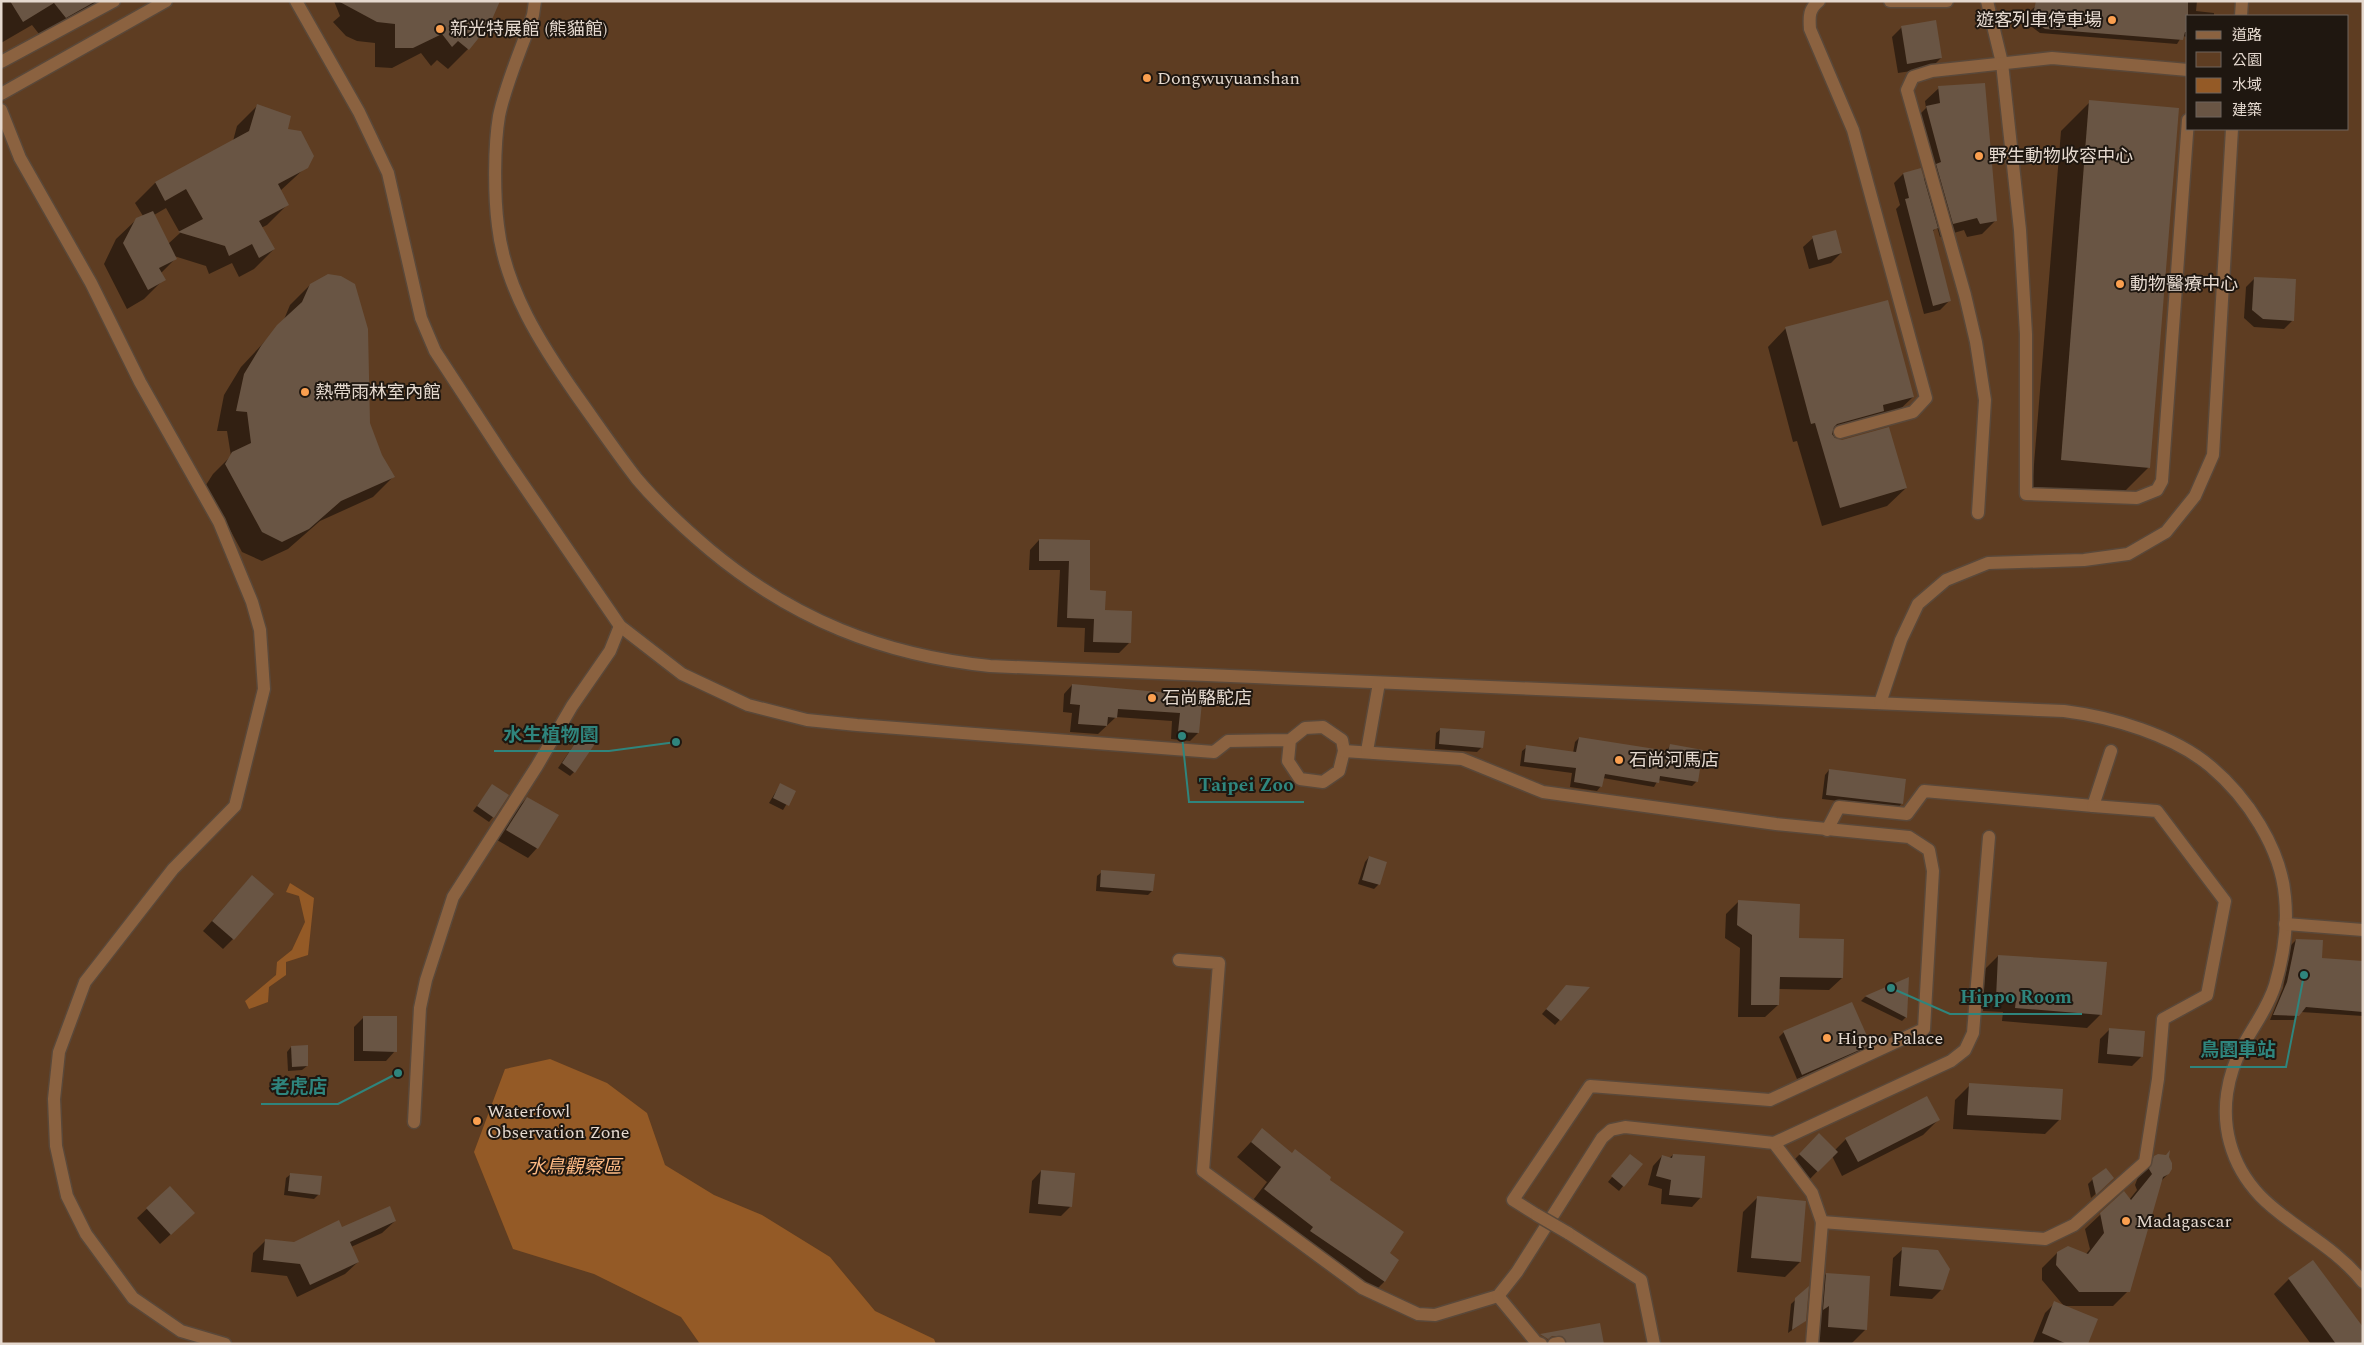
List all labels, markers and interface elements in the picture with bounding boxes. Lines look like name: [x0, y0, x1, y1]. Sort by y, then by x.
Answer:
place label: 遊客列車停車場: [1976, 7, 2102, 34]
marker: 遊客列車停車場: [2106, 14, 2118, 26]
legend: [2186, 15, 2349, 130]
place label: 新光特展館 (熊貓館): [450, 16, 608, 43]
marker: 新光特展館 (熊貓館): [434, 23, 446, 35]
text: 道路: [2232, 24, 2262, 47]
text: 公園: [2232, 49, 2262, 72]
place label: Dongwuyuanshan: [1157, 65, 1300, 92]
marker: Dongwuyuanshan: [1141, 72, 1153, 84]
text: 水域: [2232, 74, 2262, 97]
text: 建築: [2232, 99, 2262, 122]
place label: 野生動物收容中心: [1989, 143, 2133, 170]
marker: 野生動物收容中心: [1973, 150, 1985, 162]
place label: 動物醫療中心: [2130, 271, 2238, 298]
marker: 動物醫療中心: [2114, 278, 2126, 290]
place label: 熱帶雨林室內館: [315, 379, 441, 406]
marker: 熱帶雨林室內館: [299, 386, 311, 398]
place label: 石尚駱駝店: [1162, 685, 1252, 712]
marker: 石尚駱駝店: [1146, 692, 1158, 704]
callout: 水生植物園: [494, 717, 609, 751]
text: 水生植物園: [503, 721, 599, 750]
place label: 石尚河馬店: [1629, 747, 1719, 774]
marker: 石尚河馬店: [1613, 754, 1625, 766]
callout: Taipei Zoo: [1189, 768, 1304, 802]
text: Taipei Zoo: [1198, 771, 1294, 800]
callout: Hippo Room: [1950, 980, 2082, 1014]
text: Hippo Room: [1960, 983, 2072, 1012]
place label: Hippo Palace: [1837, 1025, 1943, 1052]
marker: Hippo Palace: [1821, 1032, 1833, 1044]
callout: 鳥園車站: [2190, 1033, 2286, 1067]
text: 鳥園車站: [2200, 1036, 2276, 1065]
callout: 老虎店: [261, 1070, 338, 1104]
text: 老虎店: [270, 1073, 328, 1102]
place label: Waterfowl Observation Zone: [487, 1098, 630, 1146]
marker: Waterfowl Observation Zone: [471, 1115, 483, 1127]
water label: 水鳥觀察區: [526, 1153, 623, 1182]
place label: Madagascar: [2136, 1208, 2232, 1235]
marker: Madagascar: [2120, 1215, 2132, 1227]

